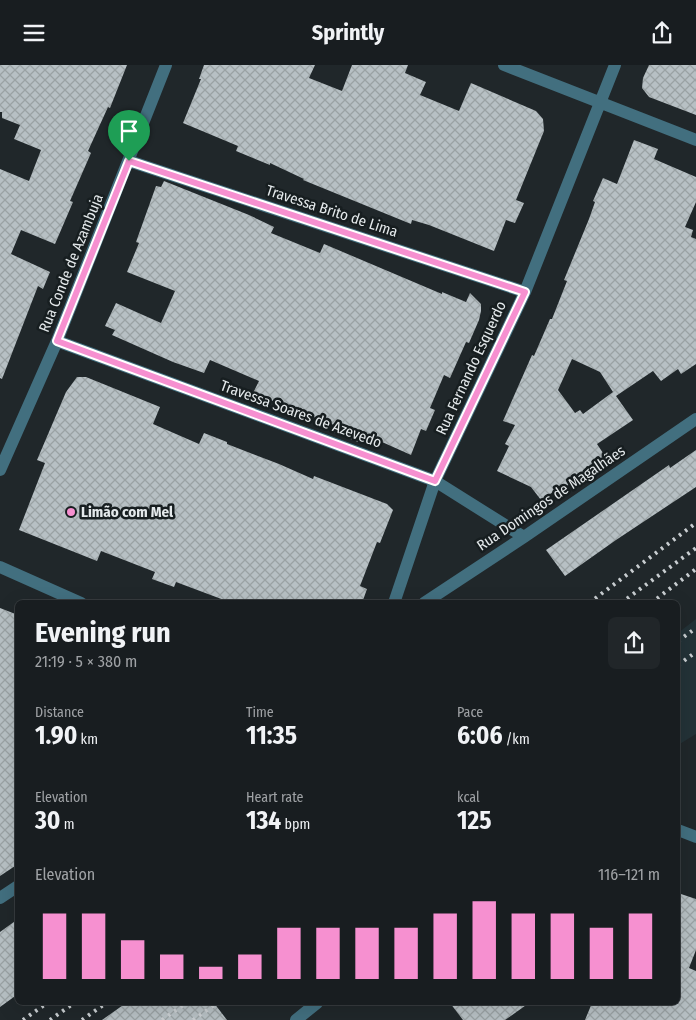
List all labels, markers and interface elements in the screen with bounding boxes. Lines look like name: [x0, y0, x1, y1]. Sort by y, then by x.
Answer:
icon: menu: [20, 19, 48, 47]
text: Sprintly: [312, 19, 384, 46]
icon: share: [648, 19, 676, 47]
pin: [108, 110, 150, 161]
icon: arrive: [115, 117, 143, 145]
street label: Travessa Brito de Lima: [264, 181, 400, 241]
street label: Rua Conde de Azambuja: [35, 191, 107, 335]
street label: Rua Fernando Esquerdo: [432, 298, 510, 438]
street label: Travessa Soares de Azevedo: [218, 376, 384, 452]
street label: Rua Domingos de Magalhães: [473, 442, 629, 554]
place label: Limão com Mel: [81, 503, 174, 521]
marker: Limão com Mel: [65, 506, 77, 518]
text: Evening run: [35, 616, 171, 649]
button: share: [608, 617, 660, 669]
text: 21:19 · 5 × 380 m: [35, 652, 137, 671]
text: Distance: [35, 704, 84, 721]
text: Time: [246, 704, 274, 721]
text: Pace: [457, 704, 483, 721]
text: 1.90: [35, 721, 77, 751]
text: 11:35: [246, 721, 297, 751]
text: 6:06: [457, 721, 503, 751]
text: km: [77, 731, 98, 748]
text: /km: [503, 731, 530, 748]
text: Elevation: [35, 789, 88, 806]
text: Heart rate: [246, 789, 303, 806]
text: kcal: [457, 789, 480, 806]
text: 30: [35, 806, 60, 836]
text: 134: [246, 806, 281, 836]
text: 125: [457, 806, 491, 836]
text: m: [60, 816, 75, 833]
text: bpm: [281, 816, 310, 833]
text: Elevation: [35, 865, 95, 884]
text: 116–121 m: [598, 865, 660, 884]

